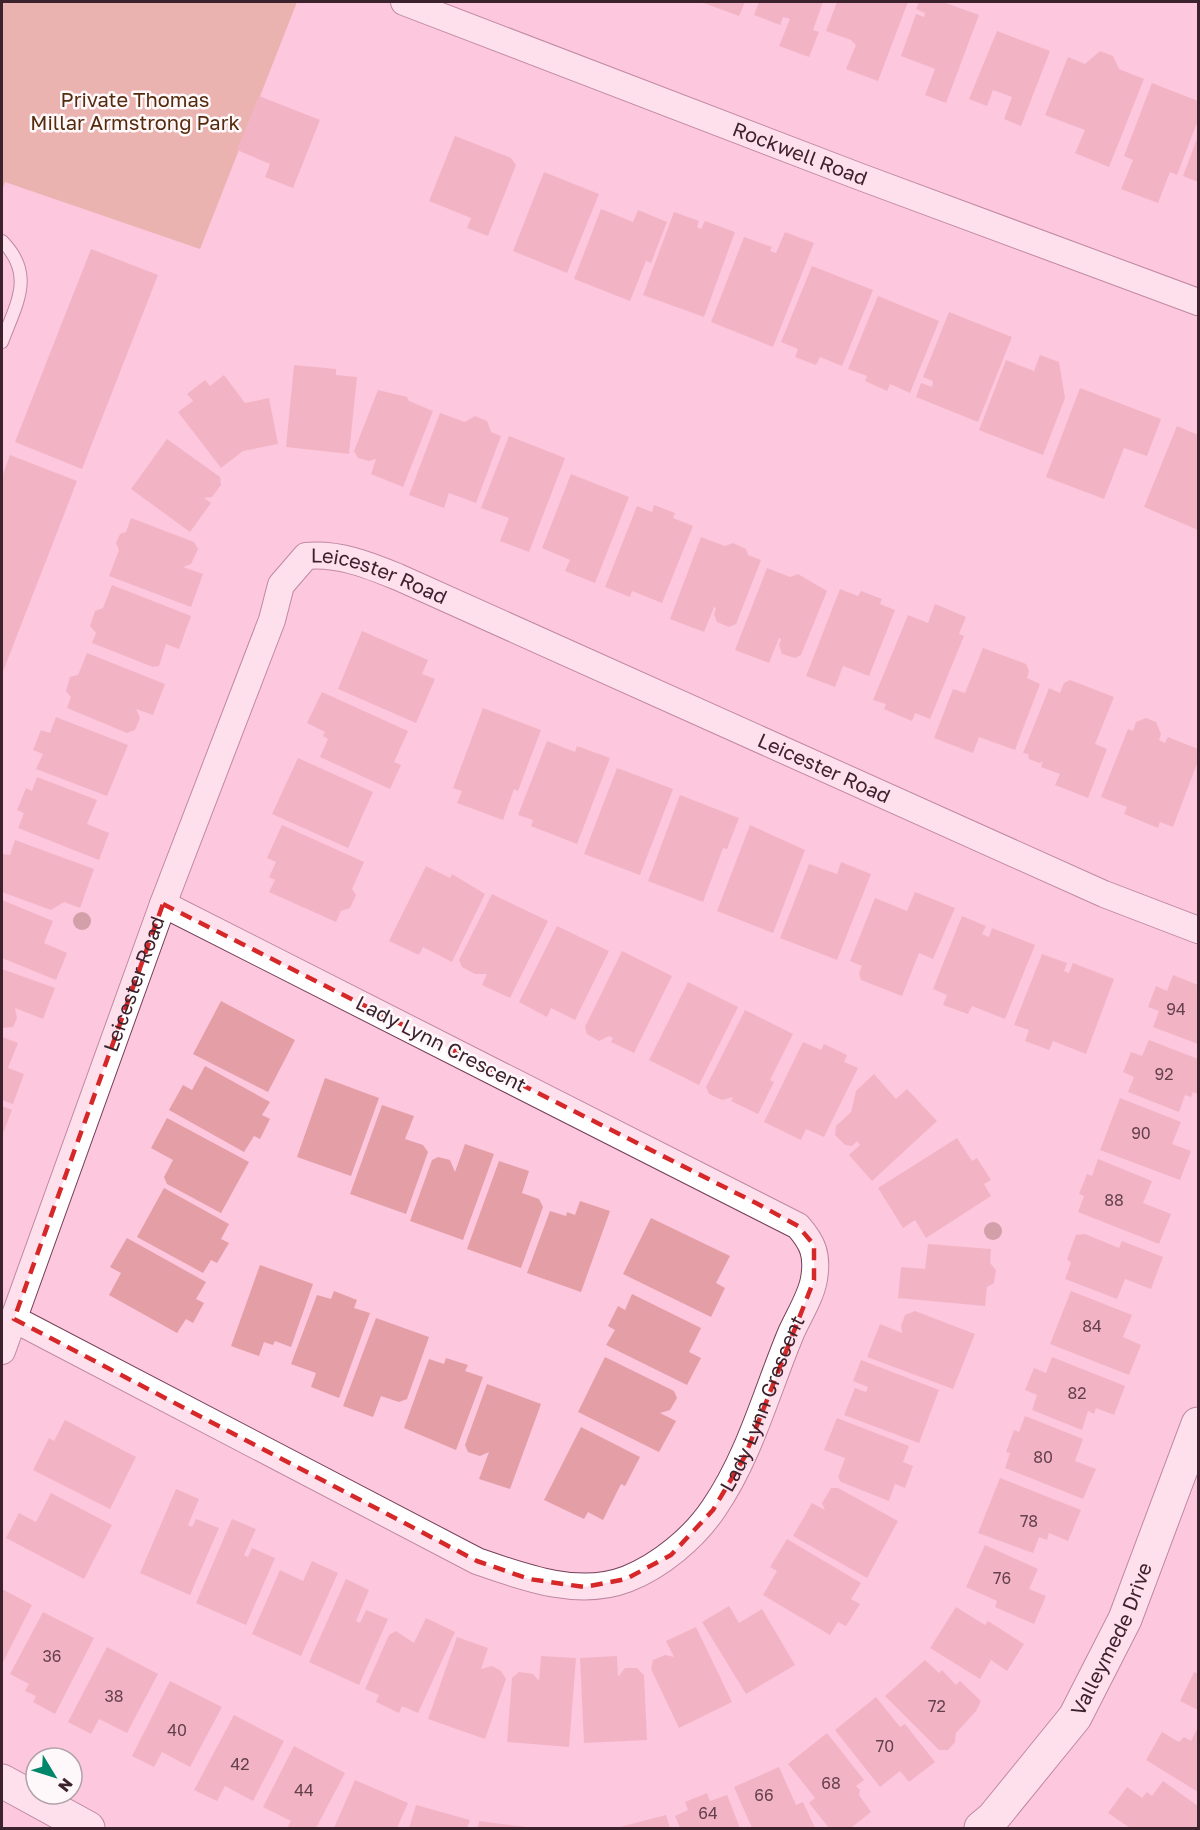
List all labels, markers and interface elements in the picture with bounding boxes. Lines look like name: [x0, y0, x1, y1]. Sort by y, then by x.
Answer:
park label: Private Thomas Millar Armstrong Park: [30, 87, 240, 134]
street label: Rockwell Road: [730, 116, 871, 189]
street label: Leicester Road: [311, 543, 451, 608]
street label: Leicester Road: [754, 727, 894, 808]
street label: Leicester Road: [98, 913, 169, 1055]
street label: Lady Lynn Crescent: [352, 990, 531, 1096]
house number: 94: [1166, 999, 1186, 1019]
house number: 92: [1155, 1064, 1173, 1084]
house number: 90: [1131, 1123, 1151, 1143]
house number: 88: [1104, 1190, 1124, 1210]
street label: Lady Lynn Crescent: [714, 1311, 809, 1495]
house number: 84: [1082, 1316, 1102, 1336]
house number: 82: [1067, 1383, 1087, 1403]
house number: 80: [1033, 1447, 1053, 1467]
house number: 78: [1020, 1511, 1038, 1531]
street label: Valleymede Drive: [1065, 1559, 1156, 1719]
house number: 76: [993, 1568, 1011, 1588]
house number: 36: [42, 1646, 62, 1666]
house number: 38: [104, 1686, 124, 1706]
house number: 72: [928, 1696, 946, 1716]
house number: 40: [167, 1720, 187, 1740]
house number: 70: [876, 1736, 894, 1756]
north arrow: [24, 1746, 84, 1806]
house number: 42: [230, 1754, 250, 1774]
house number: 68: [821, 1773, 841, 1793]
text: N: [54, 1774, 77, 1796]
house number: 44: [294, 1780, 314, 1800]
house number: 66: [754, 1785, 774, 1805]
house number: 64: [698, 1803, 718, 1823]

